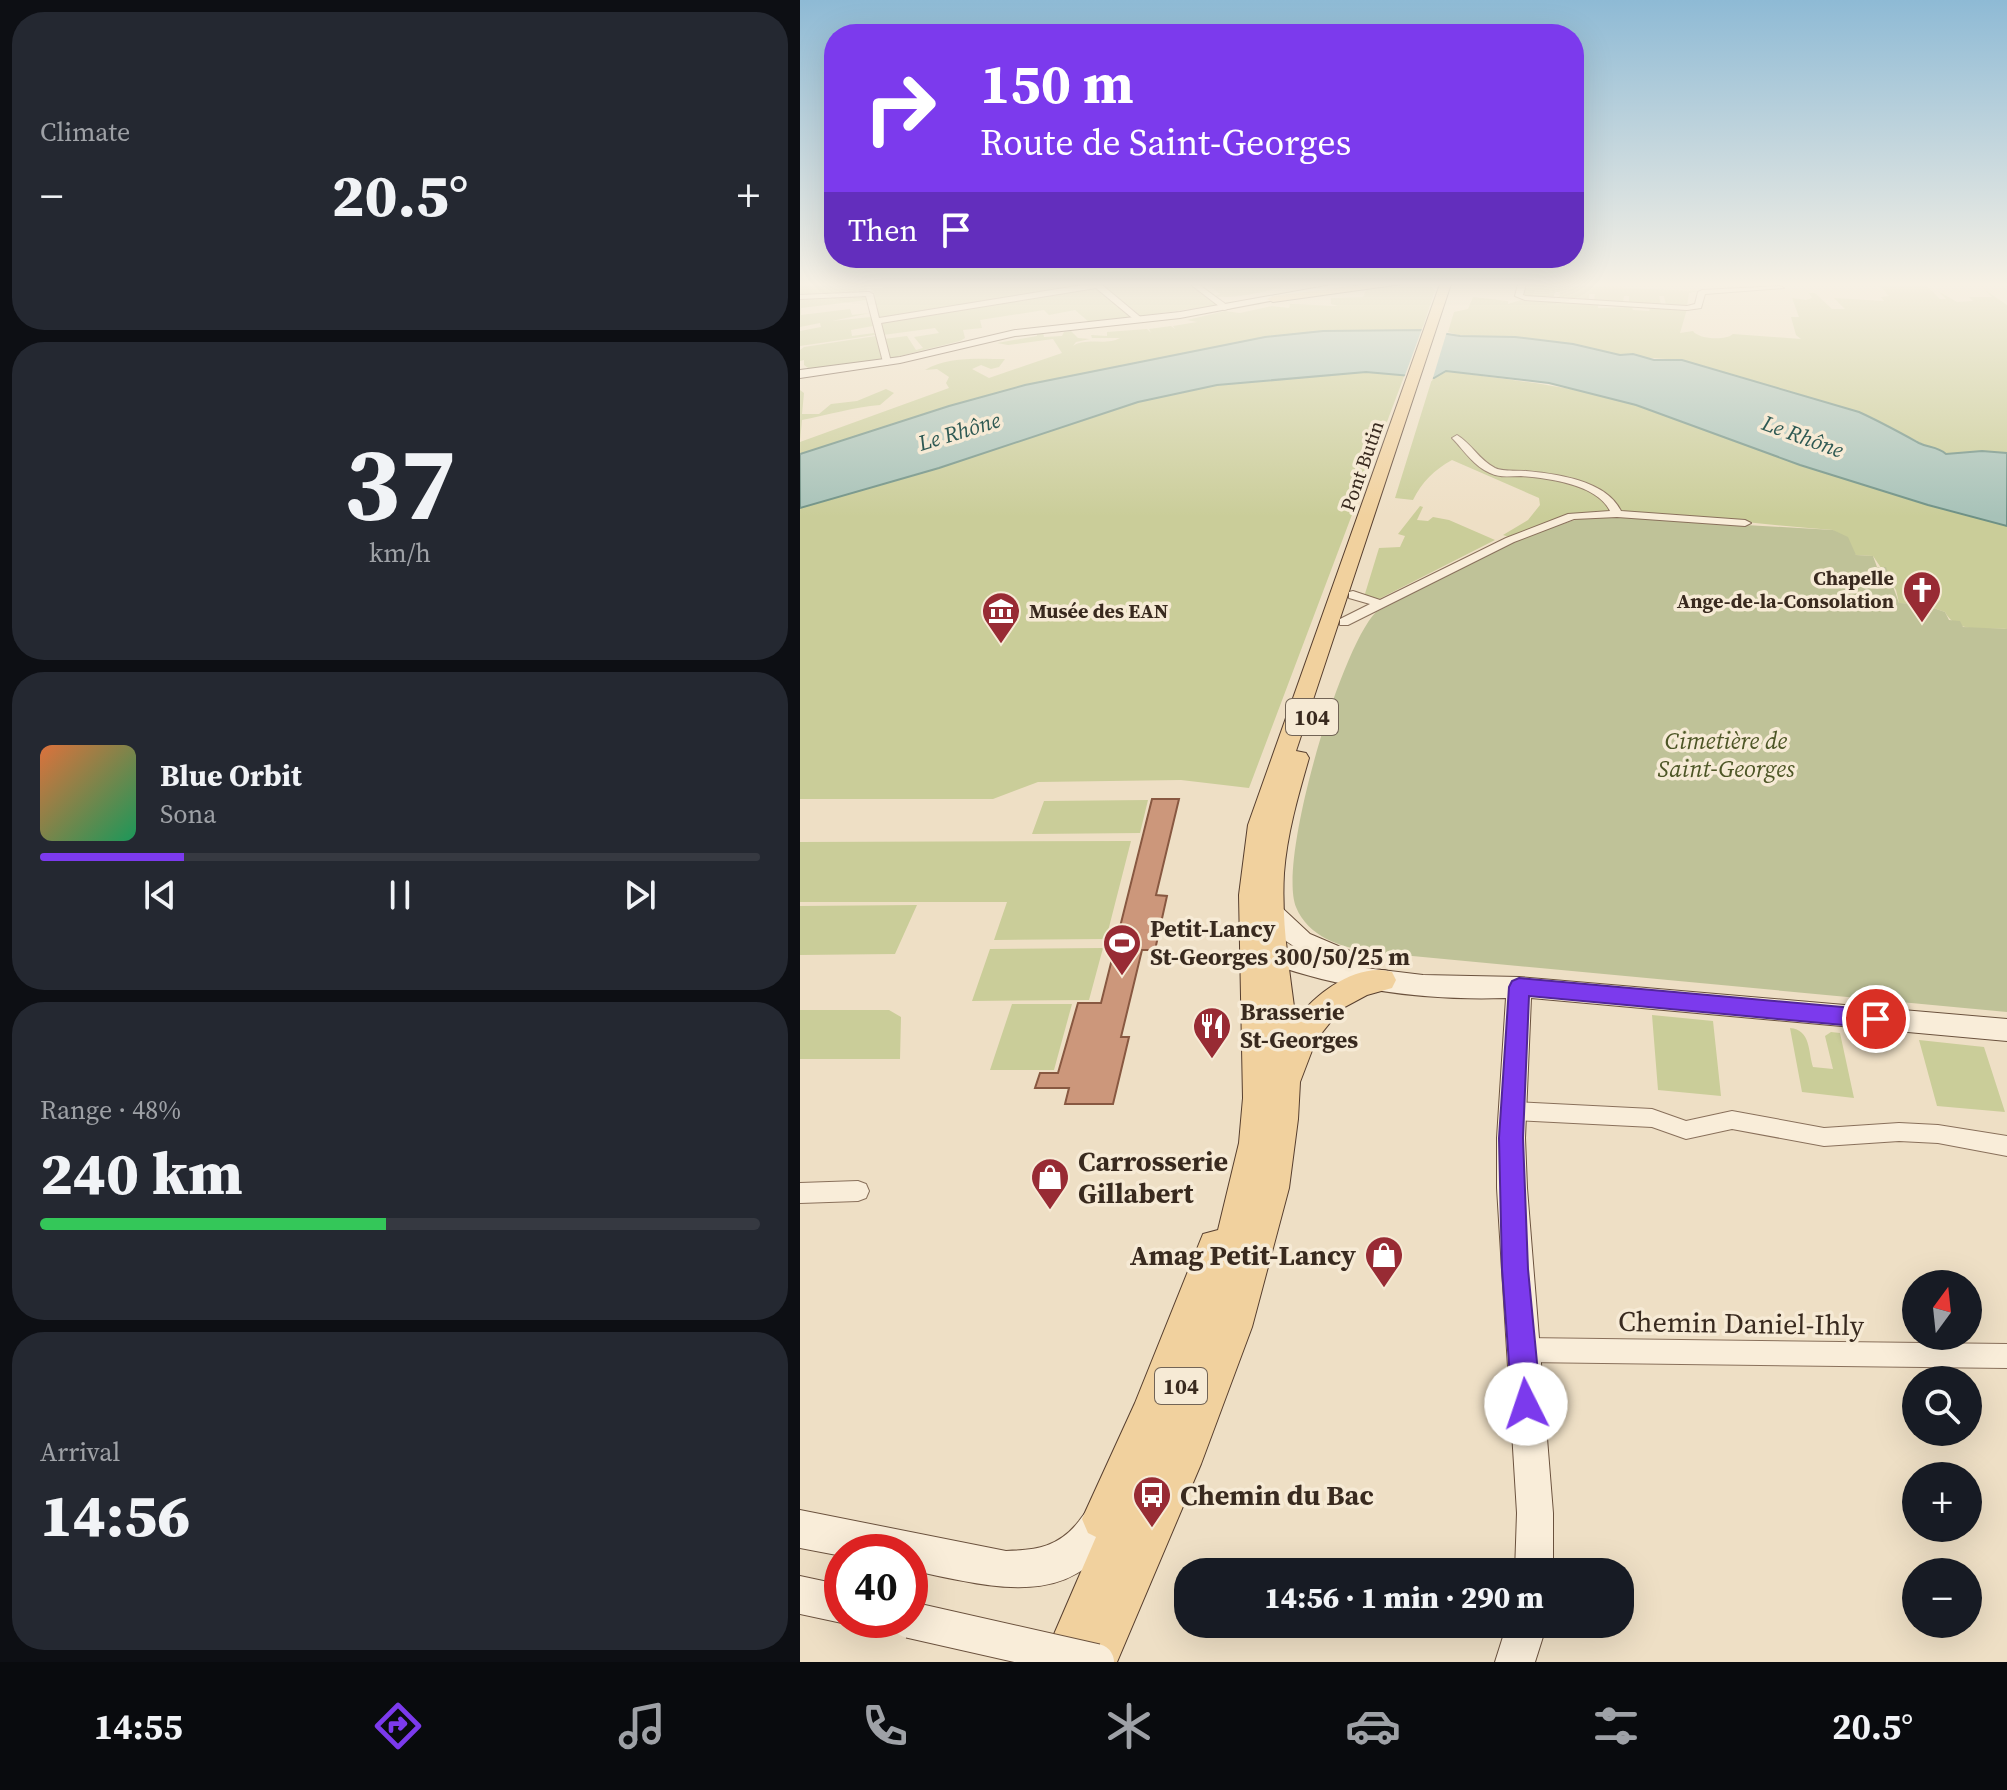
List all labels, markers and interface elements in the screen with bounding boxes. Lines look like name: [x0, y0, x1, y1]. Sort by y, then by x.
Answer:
text: 150 m: [980, 45, 1134, 122]
icon: right: [848, 56, 952, 160]
text: Climate: [40, 114, 130, 150]
text: Route de Saint-Georges: [980, 118, 1351, 167]
text: 20.5°: [332, 154, 468, 236]
text: −: [40, 165, 63, 226]
text: +: [737, 165, 760, 226]
icon: arrive: [934, 208, 978, 252]
text: Then: [848, 210, 918, 251]
water label: Le Rhône: [913, 404, 1004, 458]
water label: Le Rhône: [1757, 407, 1848, 465]
text: 37: [344, 411, 456, 554]
street label: Pont Butin: [1333, 417, 1391, 515]
text: km/h: [369, 535, 431, 571]
place label: Chapelle Ange-de-la-Consolation: [1677, 564, 1894, 615]
church icon: Chapelle Ange-de-la-Consolation: [1901, 569, 1943, 624]
museum icon: Musée des EAN: [980, 590, 1022, 645]
place label: Musée des EAN: [1029, 597, 1168, 625]
road number: 104: [1286, 699, 1338, 735]
park label: Cimetière de Saint-Georges: [1657, 724, 1795, 785]
text: Blue Orbit: [160, 755, 302, 796]
text: Sona: [160, 796, 217, 832]
icon: previous: [138, 873, 182, 917]
icon: pause: [378, 873, 422, 917]
icon: next: [618, 873, 662, 917]
place label: Petit-Lancy St-Georges 300/50/25 m: [1150, 912, 1410, 973]
sports icon: Petit-Lancy St-Georges 300/50/25 m: [1101, 922, 1143, 977]
pin: [1842, 985, 1910, 1053]
place label: Brasserie St-Georges: [1240, 995, 1358, 1056]
icon: arrive: [1854, 997, 1898, 1041]
restaurant icon: Brasserie St-Georges: [1191, 1005, 1233, 1060]
text: Range · 48%: [40, 1092, 181, 1128]
text: 240 km: [40, 1132, 243, 1214]
place label: Carrosserie Gillabert: [1078, 1142, 1228, 1212]
shop icon: Carrosserie Gillabert: [1029, 1156, 1071, 1211]
shop icon: Amag Petit-Lancy: [1363, 1234, 1405, 1289]
place label: Amag Petit-Lancy: [1130, 1236, 1356, 1274]
north arrow: [1902, 1270, 1982, 1350]
map controls: [1902, 1270, 1982, 1638]
street label: Chemin Daniel-Ihly: [1618, 1302, 1865, 1344]
position arrow: [1484, 1362, 1568, 1446]
button: search: [1902, 1366, 1982, 1446]
road number: 104: [1155, 1368, 1207, 1404]
text: Arrival: [40, 1434, 120, 1470]
button: +: [1902, 1462, 1982, 1542]
text: 14:56: [40, 1474, 190, 1556]
bus stop icon: Chemin du Bac: [1131, 1474, 1173, 1529]
place label: Chemin du Bac: [1180, 1476, 1374, 1514]
speed limit sign: 40: [824, 1534, 928, 1638]
button: −: [1902, 1558, 1982, 1638]
text: 14:56 · 1 min · 290 m: [1264, 1577, 1544, 1618]
icon: directions: [370, 1698, 426, 1754]
icon: music: [614, 1698, 670, 1754]
icon: phone: [857, 1698, 913, 1754]
icon: climate: [1101, 1698, 1157, 1754]
icon: car: [1345, 1698, 1401, 1754]
icon: filters: [1588, 1698, 1644, 1754]
text: 14:55: [94, 1702, 183, 1751]
text: 20.5°: [1832, 1702, 1913, 1751]

